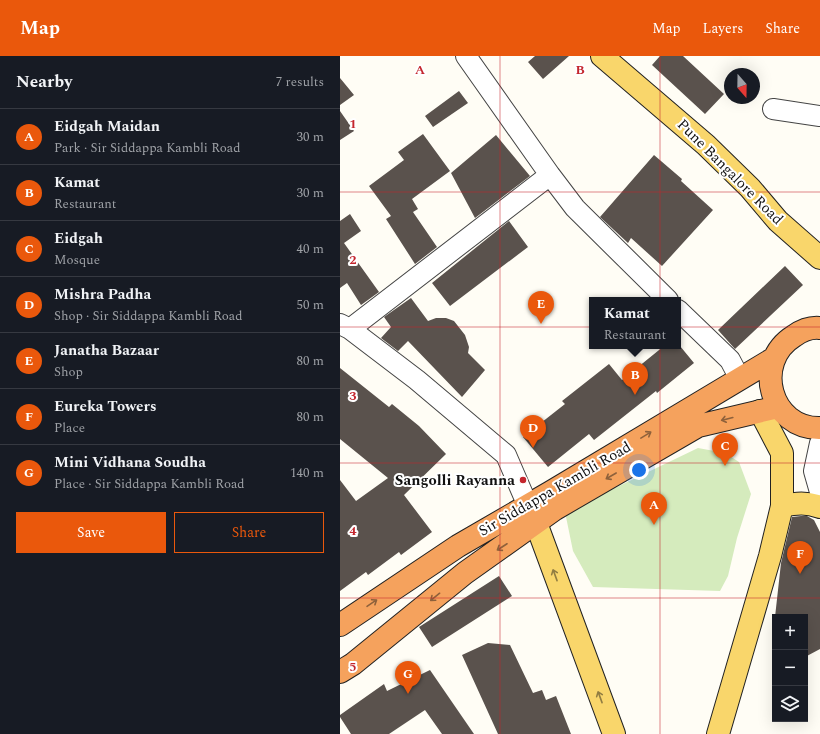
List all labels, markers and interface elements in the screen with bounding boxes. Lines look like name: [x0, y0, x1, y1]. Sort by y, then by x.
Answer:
text: Map: [20, 14, 60, 43]
text: Map: [652, 18, 681, 39]
text: Layers: [703, 18, 743, 39]
text: Share: [765, 18, 800, 39]
text: A: [415, 60, 425, 80]
text: B: [575, 60, 585, 80]
north arrow: [724, 68, 760, 104]
text: Nearby: [16, 69, 72, 95]
text: 7 results: [276, 72, 324, 92]
text: 1: [349, 114, 357, 134]
street label: Pune Bangalore Road: [672, 114, 788, 230]
text: Eidgah Maidan: [54, 115, 160, 138]
text: A: [24, 127, 34, 147]
text: 30 m: [297, 127, 324, 147]
text: Park · Sir Siddappa Kambli Road: [54, 138, 240, 158]
text: Kamat: [54, 171, 100, 194]
text: B: [24, 183, 34, 203]
text: 30 m: [297, 183, 324, 203]
text: Restaurant: [54, 194, 116, 214]
text: Eidgah: [54, 227, 103, 250]
text: C: [24, 239, 34, 259]
text: 40 m: [297, 239, 324, 259]
text: Mosque: [54, 250, 100, 270]
text: 2: [349, 250, 357, 270]
text: Mishra Padha: [54, 283, 151, 306]
pin: E: [528, 291, 554, 324]
text: D: [24, 295, 34, 315]
text: 50 m: [297, 295, 324, 315]
popup: [589, 297, 681, 349]
text: Kamat: [604, 302, 650, 325]
text: Shop · Sir Siddappa Kambli Road: [54, 306, 243, 326]
text: Restaurant: [604, 325, 666, 345]
text: Janatha Bazaar: [54, 339, 159, 362]
text: E: [25, 351, 33, 371]
text: 80 m: [297, 351, 324, 371]
text: Shop: [54, 362, 83, 382]
pin: B: [622, 362, 648, 395]
text: 3: [349, 386, 357, 406]
text: Eureka Towers: [54, 395, 156, 418]
text: F: [25, 407, 33, 427]
text: 80 m: [297, 407, 324, 427]
pin: D: [520, 415, 546, 448]
one-way arrow: [721, 416, 734, 424]
text: Place: [54, 418, 85, 438]
one-way arrow: [640, 431, 652, 439]
pin: C: [712, 433, 738, 466]
street label: Sir Siddappa Kambli Road: [474, 436, 636, 542]
text: Mini Vidhana Soudha: [54, 451, 206, 474]
your location: [629, 460, 649, 480]
text: G: [24, 463, 34, 483]
text: 140 m: [290, 463, 324, 483]
place label: Sangolli Rayanna: [395, 469, 515, 492]
one-way arrow: [605, 473, 617, 481]
text: Place · Sir Siddappa Kambli Road: [54, 474, 245, 494]
marker: Sangolli Rayanna: [518, 475, 528, 485]
pin: A: [641, 492, 667, 525]
button: Save: [16, 512, 166, 553]
button: Share: [174, 512, 324, 553]
text: 4: [349, 521, 357, 541]
pin: F: [787, 541, 813, 574]
one-way arrow: [497, 543, 508, 551]
one-way arrow: [551, 570, 559, 582]
one-way arrow: [430, 593, 440, 602]
one-way arrow: [367, 599, 378, 607]
map controls: [772, 614, 808, 722]
button: +: [772, 614, 808, 650]
button: −: [772, 650, 808, 686]
text: 5: [349, 657, 357, 677]
pin: G: [395, 661, 421, 694]
button: layers: [772, 686, 808, 722]
one-way arrow: [596, 691, 603, 704]

